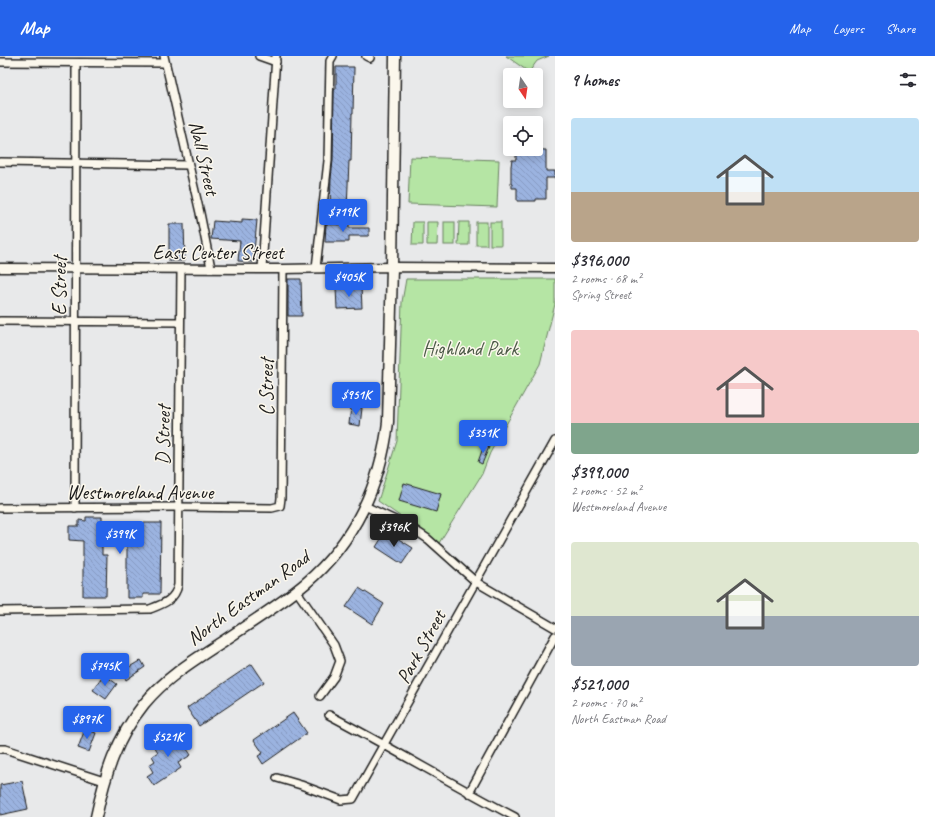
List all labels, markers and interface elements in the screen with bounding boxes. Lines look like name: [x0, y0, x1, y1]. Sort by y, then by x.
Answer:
text: Map: [20, 16, 50, 40]
text: Map: [789, 20, 811, 37]
text: Layers: [833, 20, 864, 37]
text: Share: [886, 20, 915, 37]
north arrow: [503, 68, 543, 108]
map controls: [503, 68, 543, 156]
icon: filters: [897, 69, 919, 91]
text: 9 homes: [571, 70, 619, 91]
button: locate: [503, 116, 543, 156]
street label: Nall Street: [183, 118, 225, 200]
icon: home: [709, 144, 781, 216]
pin: $719K: [315, 199, 371, 233]
text: $719K: [328, 204, 358, 220]
street label: East Center Street: [153, 240, 286, 265]
text: $396,000: [571, 250, 628, 271]
street label: E Street: [47, 253, 72, 315]
pin: $405K: [321, 264, 377, 298]
text: $405K: [334, 269, 364, 285]
text: 2 rooms · 68 m²: [571, 271, 641, 287]
text: Spring Street: [571, 287, 631, 303]
park label: Highland Park: [422, 336, 520, 361]
street label: C Street: [254, 355, 279, 416]
icon: home: [709, 356, 781, 428]
pin: $951K: [328, 382, 384, 416]
text: $951K: [341, 387, 371, 403]
street label: D Street: [150, 402, 176, 465]
pin: $351K: [455, 420, 511, 454]
text: $351K: [468, 425, 498, 441]
text: $399,000: [571, 462, 628, 483]
street label: Westmoreland Avenue: [67, 480, 215, 505]
text: 2 rooms · 52 m²: [571, 483, 641, 499]
text: Westmoreland Avenue: [571, 499, 666, 515]
pin: $396K: [366, 514, 422, 548]
text: $396K: [379, 519, 409, 535]
pin: $399K: [92, 521, 148, 555]
text: $399K: [105, 526, 135, 542]
street label: North Eastman Road: [182, 543, 317, 651]
icon: home: [709, 568, 781, 640]
street label: Park Street: [391, 604, 452, 688]
pin: $745K: [77, 653, 133, 687]
text: $745K: [90, 658, 120, 674]
text: $521,000: [571, 674, 628, 695]
text: 2 rooms · 70 m²: [571, 695, 641, 711]
pin: $897K: [59, 706, 115, 740]
text: $897K: [72, 711, 102, 727]
text: North Eastman Road: [571, 711, 666, 727]
pin: $521K: [140, 724, 196, 758]
text: $521K: [153, 729, 183, 745]

